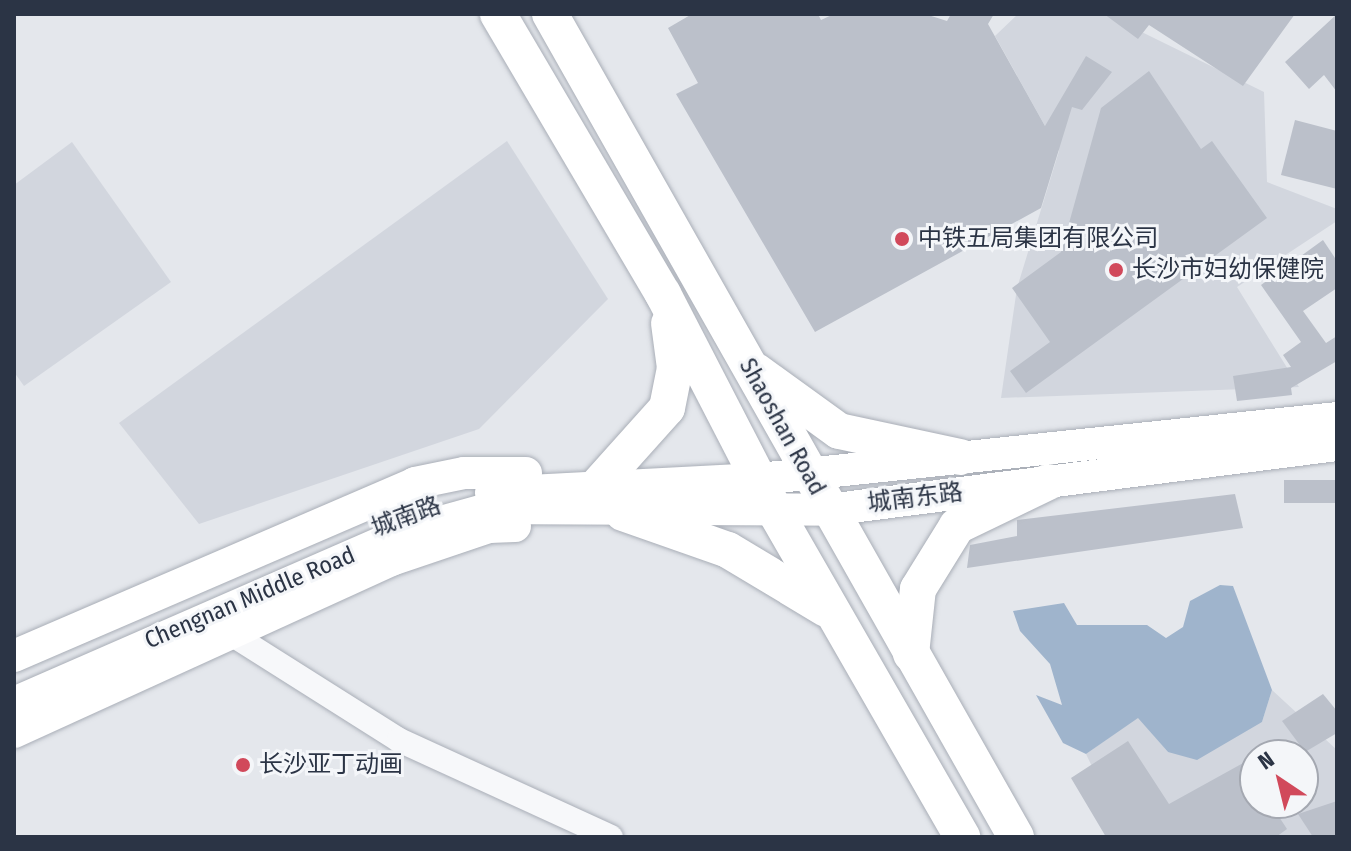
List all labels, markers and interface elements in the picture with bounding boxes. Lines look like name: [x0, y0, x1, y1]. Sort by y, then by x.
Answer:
place label: 中铁五局集团有限公司: [918, 225, 1158, 253]
marker: 中铁五局集团有限公司: [893, 230, 911, 248]
place label: 长沙市妇幼保健院: [1132, 256, 1324, 284]
marker: 长沙市妇幼保健院: [1107, 261, 1125, 279]
street label: Shaoshan Road: [733, 354, 831, 500]
street label: 城南东路: [866, 478, 964, 518]
street label: 城南路: [367, 491, 445, 543]
street label: Chengnan Middle Road: [141, 541, 359, 655]
north arrow: [1239, 739, 1319, 819]
text: N: [1253, 746, 1279, 775]
place label: 长沙亚丁动画: [259, 751, 403, 779]
marker: 长沙亚丁动画: [234, 756, 252, 774]

